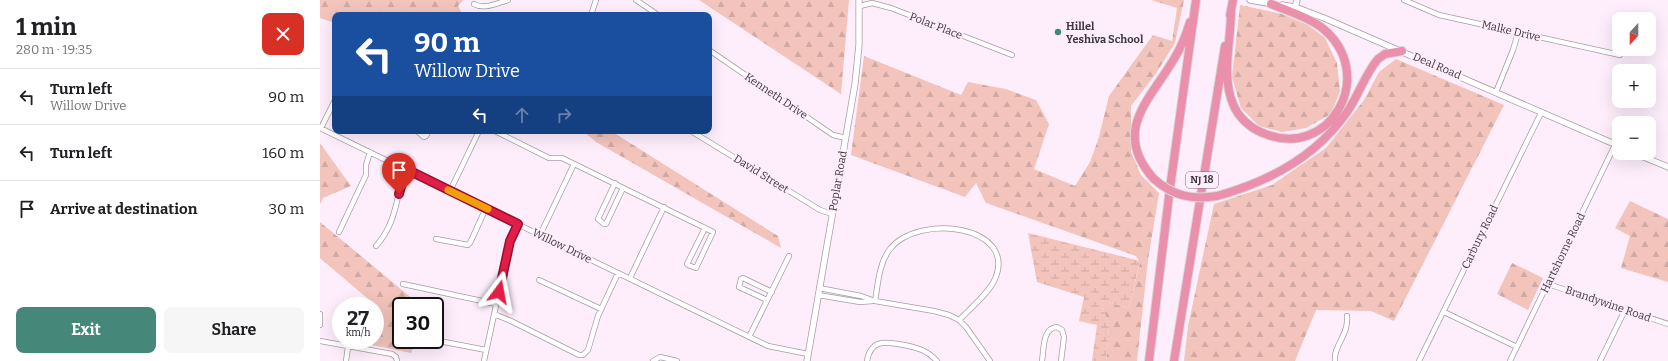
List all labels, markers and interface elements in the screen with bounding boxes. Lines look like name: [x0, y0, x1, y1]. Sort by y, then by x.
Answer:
street label: Polar Place: [908, 10, 964, 42]
north arrow: [1612, 12, 1656, 56]
map controls: [1612, 12, 1656, 160]
text: 1 min: [16, 13, 77, 41]
button: close: [262, 13, 304, 55]
street label: Malke Drive: [1480, 18, 1542, 44]
place label: Hillel Yeshiva School: [1066, 20, 1144, 46]
text: 90 m: [414, 26, 480, 59]
marker: Hillel Yeshiva School: [1053, 27, 1063, 37]
icon: left: [348, 28, 400, 80]
text: 280 m · 19:35: [16, 42, 92, 57]
street label: Deal Road: [1411, 50, 1463, 82]
text: Willow Drive: [414, 60, 520, 82]
button: +: [1612, 64, 1656, 108]
street label: Kenneth Drive: [742, 70, 810, 122]
text: Turn left: [50, 80, 112, 98]
icon: left: [16, 86, 38, 108]
text: 90 m: [268, 88, 304, 106]
text: Willow Drive: [50, 98, 126, 113]
icon: left: [469, 104, 491, 126]
icon: ahead: [511, 104, 533, 126]
icon: right: [553, 104, 575, 126]
button: −: [1612, 116, 1656, 160]
icon: left: [16, 142, 38, 164]
text: Turn left: [50, 144, 112, 162]
text: 160 m: [262, 144, 304, 162]
street label: Poplar Road: [826, 149, 850, 212]
street label: David Street: [731, 152, 791, 196]
pin: [382, 153, 416, 194]
icon: arrive: [388, 159, 410, 181]
road number: NJ 18: [1186, 172, 1218, 188]
icon: arrive: [16, 198, 38, 220]
text: Arrive at destination: [50, 200, 197, 218]
text: 30 m: [269, 200, 304, 218]
street label: Carbury Road: [1459, 202, 1501, 271]
street label: Hartshorne Road: [1538, 210, 1588, 295]
street label: Willow Drive: [530, 226, 594, 266]
position arrow: [478, 271, 520, 313]
street label: Brandywine Road: [1563, 283, 1653, 325]
speed limit sign: 30: [392, 297, 444, 349]
text: 27: [347, 306, 369, 330]
button: Exit: [16, 307, 156, 353]
button: Share: [164, 307, 304, 353]
text: km/h: [346, 327, 370, 339]

